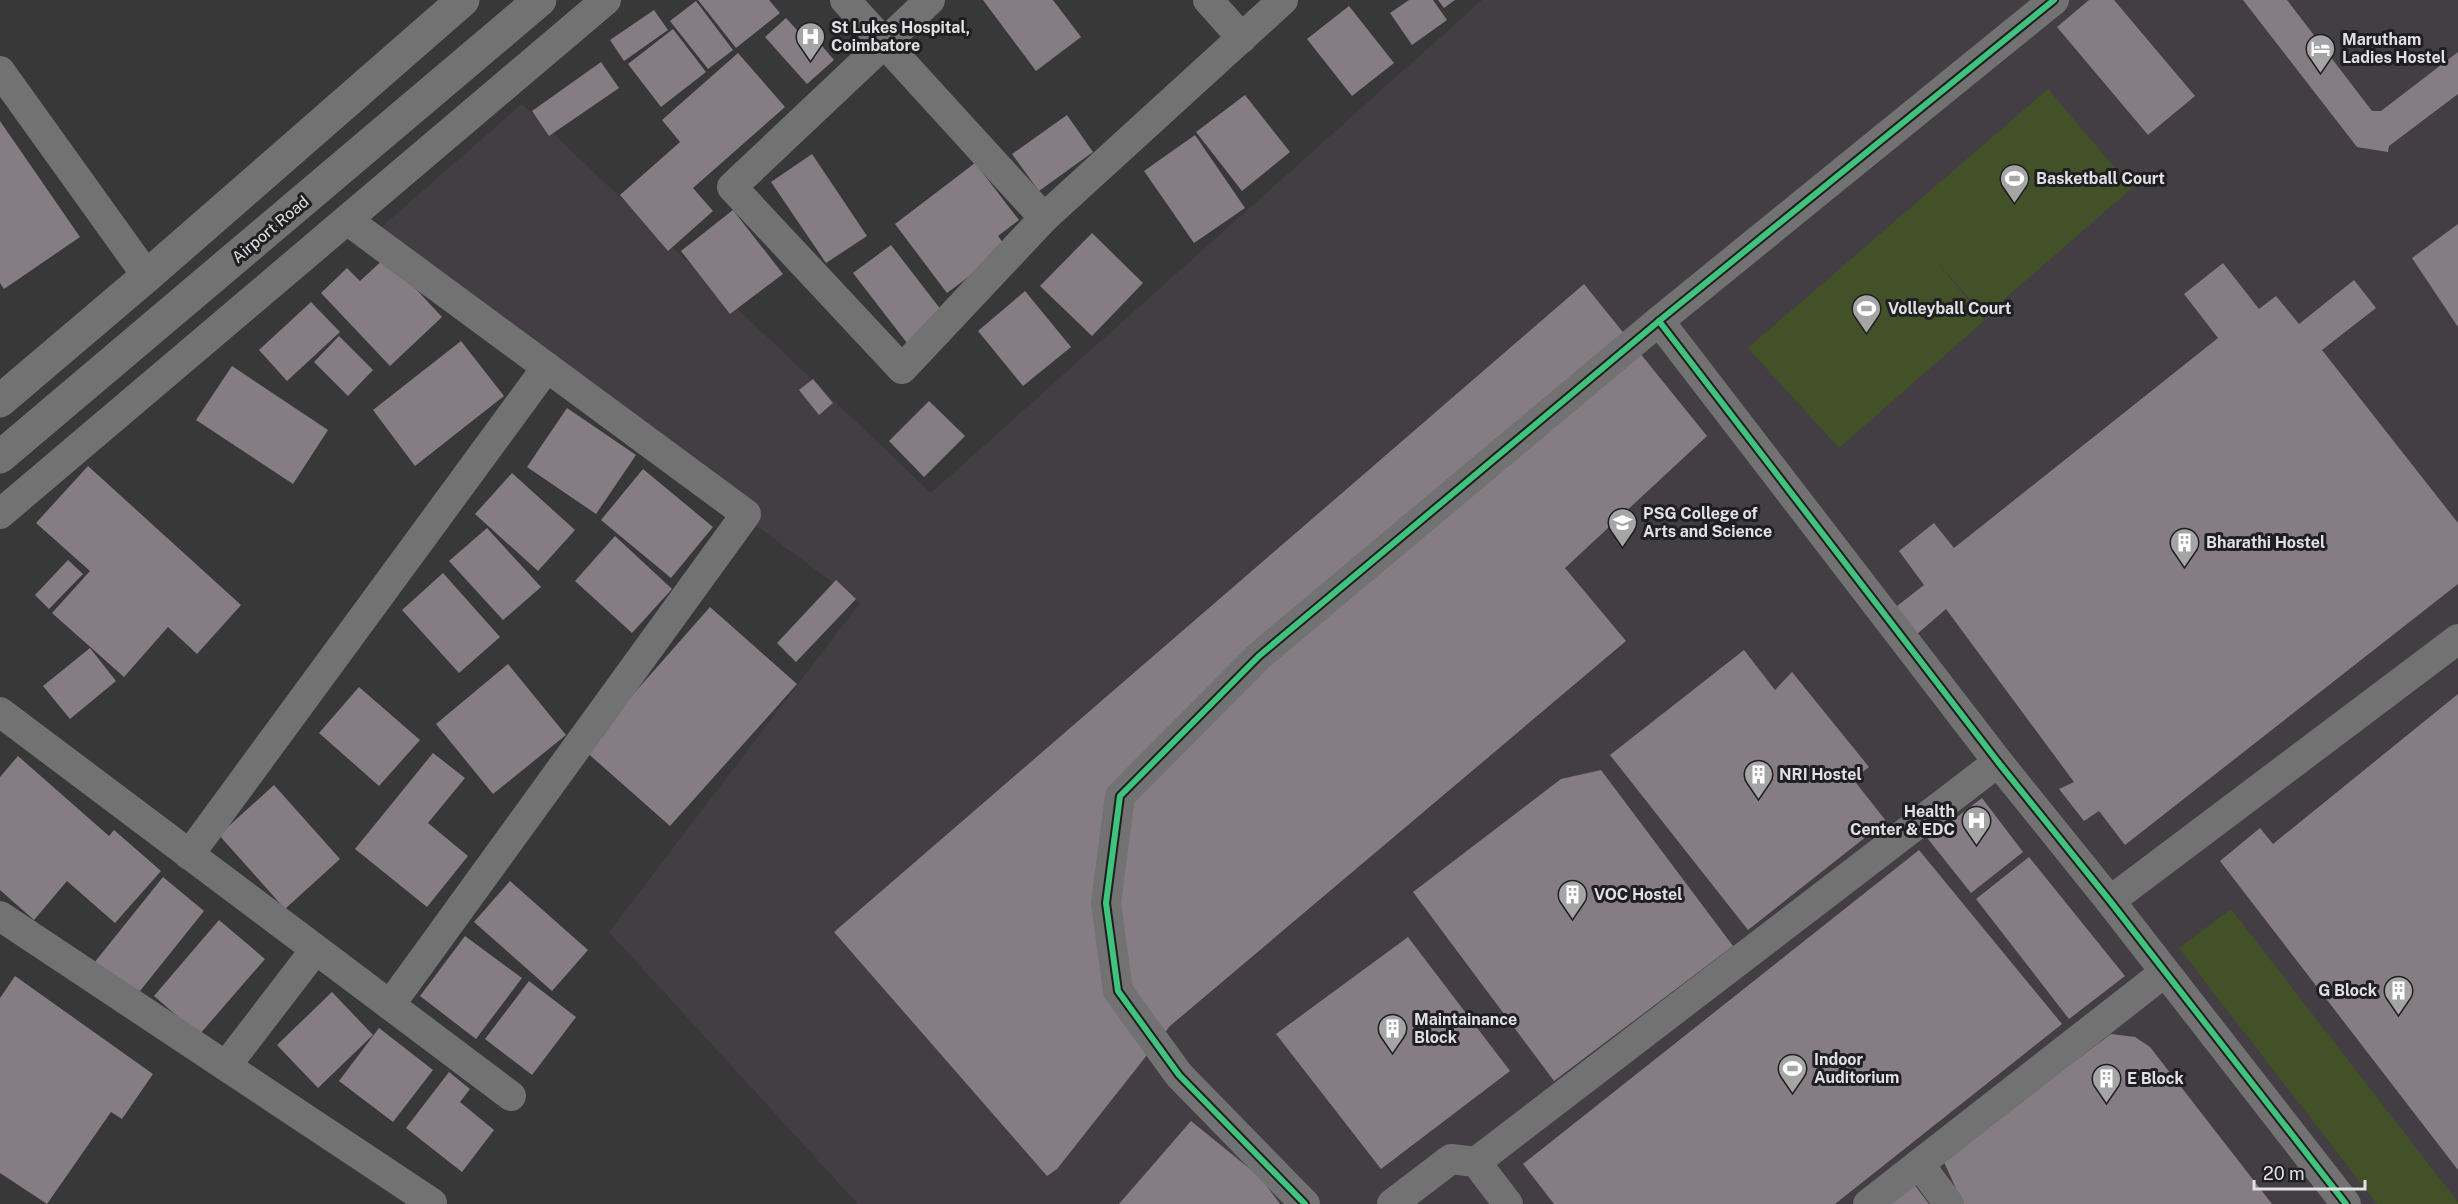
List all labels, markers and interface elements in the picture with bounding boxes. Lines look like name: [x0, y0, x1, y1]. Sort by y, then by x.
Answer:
place label: St Lukes Hospital, Coimbatore: [831, 18, 970, 55]
hospital icon: St Lukes Hospital, Coimbatore: [794, 20, 826, 62]
place label: Marutham Ladies Hostel: [2342, 30, 2446, 67]
hotel icon: Marutham Ladies Hostel: [2305, 32, 2337, 74]
sports icon: Basketball Court: [1999, 162, 2031, 204]
place label: Basketball Court: [2036, 169, 2165, 188]
street label: Airport Road: [228, 192, 313, 267]
sports icon: Volleyball Court: [1851, 292, 1883, 334]
place label: Volleyball Court: [1888, 299, 2012, 318]
place label: PSG College of Arts and Science: [1643, 504, 1772, 541]
school or university icon: PSG College of Arts and Science: [1606, 506, 1638, 548]
building icon: Bharathi Hostel: [2169, 526, 2201, 568]
place label: Bharathi Hostel: [2206, 533, 2325, 552]
building icon: NRI Hostel: [1742, 758, 1774, 800]
place label: NRI Hostel: [1779, 765, 1862, 784]
place label: Health Center & EDC: [1850, 802, 1955, 839]
hospital icon: Health Center & EDC: [1960, 804, 1992, 846]
building icon: VOC Hostel: [1557, 878, 1589, 920]
place label: VOC Hostel: [1594, 885, 1682, 904]
building icon: G Block: [2382, 974, 2414, 1016]
place label: G Block: [2318, 981, 2377, 1000]
place label: Maintainance Block: [1414, 1010, 1517, 1047]
building icon: Maintainance Block: [1377, 1012, 1409, 1054]
place label: Indoor Auditorium: [1814, 1050, 1899, 1087]
sports icon: Indoor Auditorium: [1777, 1052, 1809, 1094]
building icon: E Block: [2090, 1062, 2122, 1104]
place label: E Block: [2127, 1069, 2184, 1088]
scale bar: [2254, 1153, 2365, 1191]
text: 20 m: [2263, 1163, 2305, 1184]

